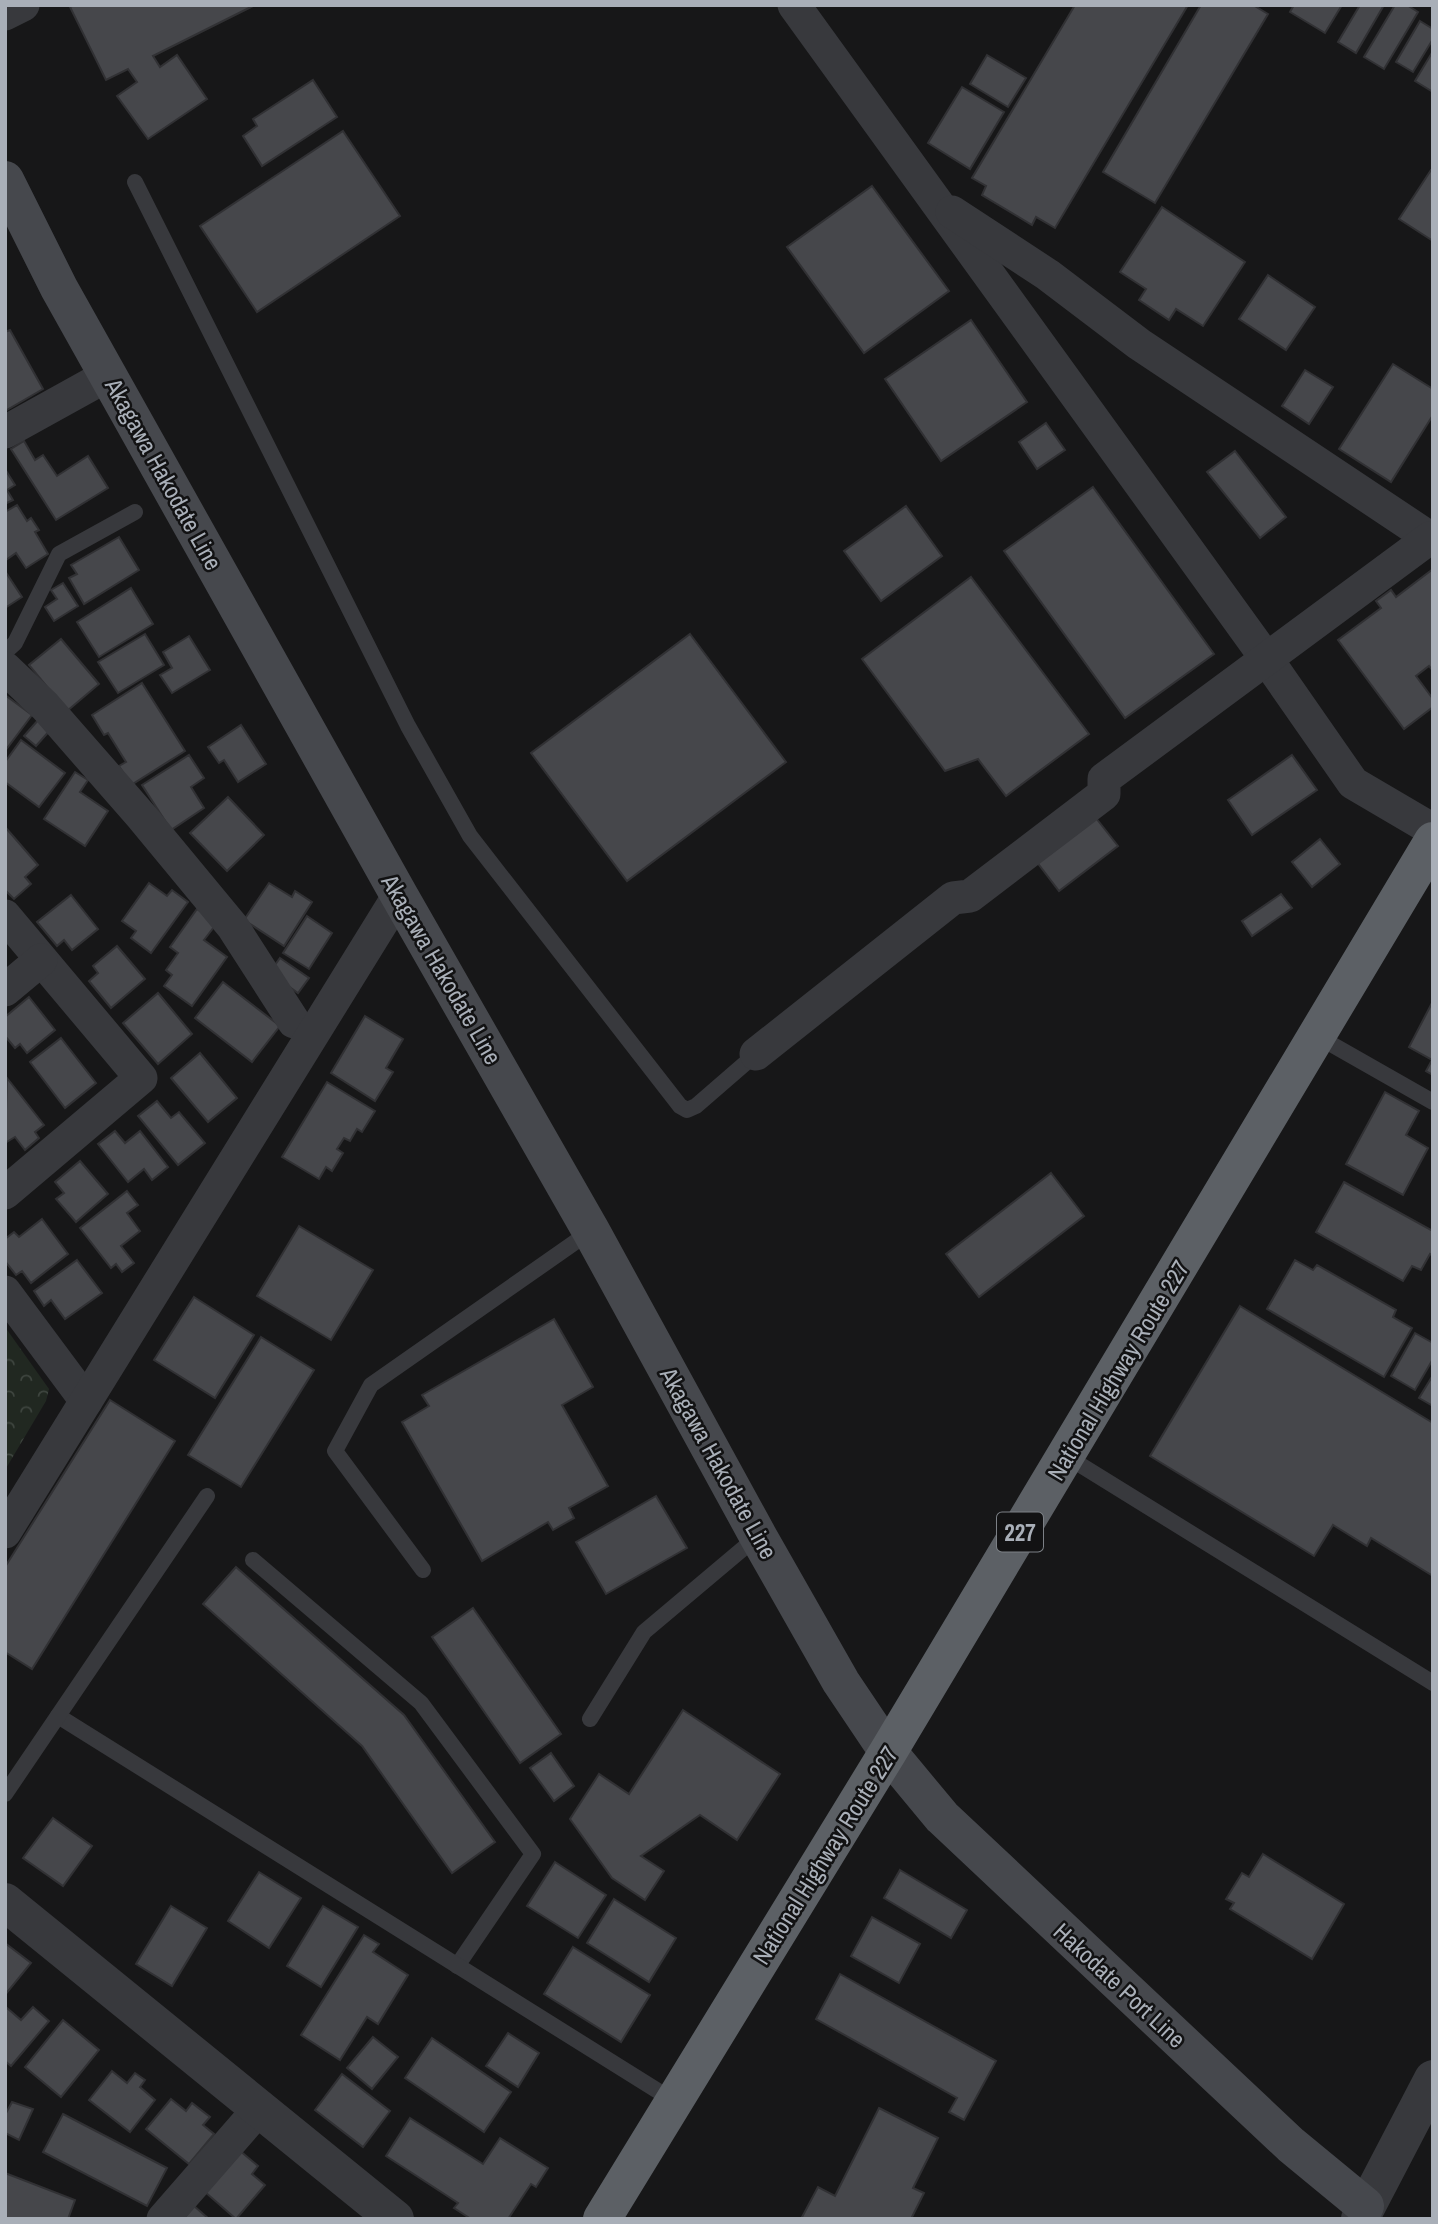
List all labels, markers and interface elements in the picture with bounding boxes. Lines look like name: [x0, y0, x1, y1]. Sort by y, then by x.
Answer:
street label: Akagawa Hakodate Line: [98, 372, 230, 576]
street label: Akagawa Hakodate Line: [374, 867, 509, 1070]
street label: National Highway Route 227: [1039, 1254, 1197, 1486]
street label: Akagawa Hakodate Line: [653, 1361, 785, 1565]
road number: 227: [997, 1512, 1043, 1552]
street label: National Highway Route 227: [745, 1740, 905, 1970]
street label: Hakodate Port Line: [1047, 1915, 1193, 2055]

